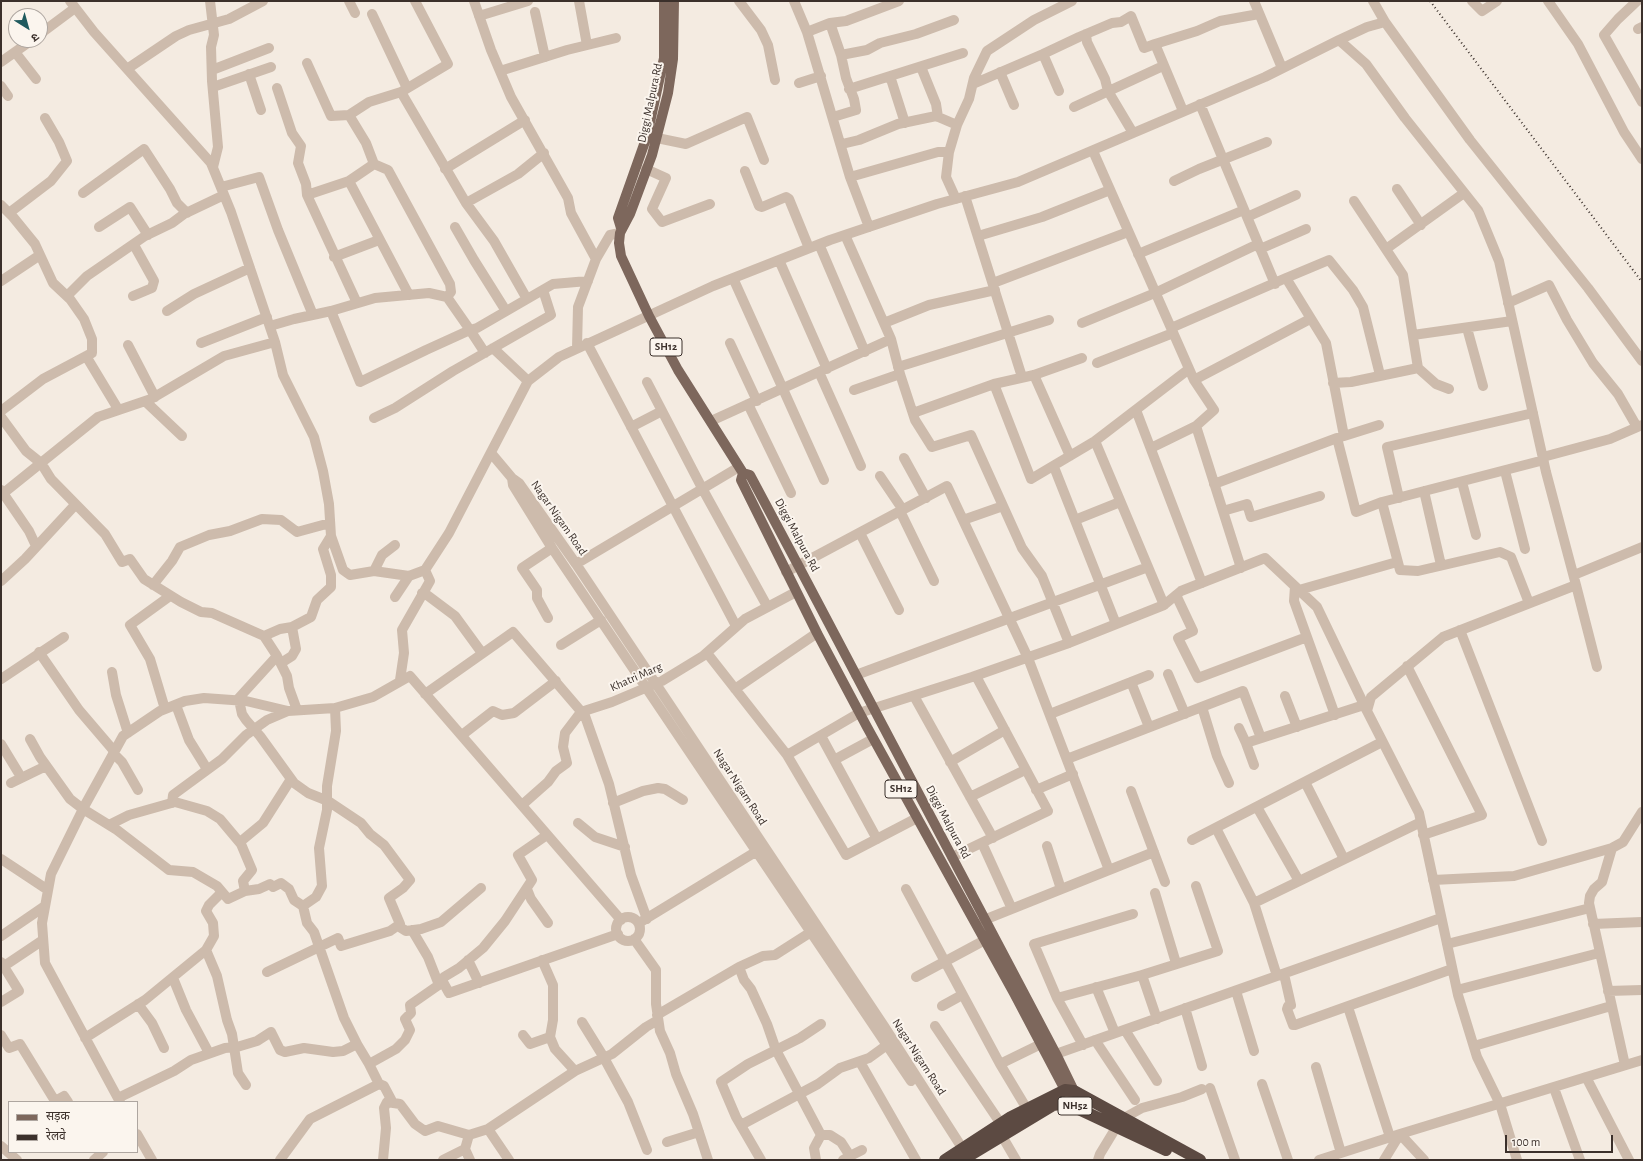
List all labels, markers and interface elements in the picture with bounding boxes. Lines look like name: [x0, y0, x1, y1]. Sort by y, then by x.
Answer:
north arrow: [8, 8, 48, 48]
text: उ: [29, 31, 41, 44]
street label: Diggi Malpura Rd: [635, 62, 665, 144]
road number: SH12: [650, 338, 682, 356]
street label: Nagar Nigam Road: [528, 478, 590, 558]
street label: Diggi Malpura Rd: [772, 496, 822, 574]
street label: Khatri Marg: [608, 659, 664, 695]
street label: Nagar Nigam Road: [710, 746, 770, 828]
road number: SH12: [885, 780, 917, 798]
street label: Diggi Malpura Rd: [923, 783, 973, 861]
street label: Nagar Nigam Road: [889, 1016, 949, 1098]
road number: NH52: [1058, 1097, 1092, 1115]
legend: [8, 1101, 138, 1153]
text: सड़क: [46, 1110, 70, 1122]
scale bar: [1507, 1127, 1615, 1153]
text: रेलवे: [46, 1130, 66, 1142]
text: 100 m: [1512, 1136, 1540, 1148]

